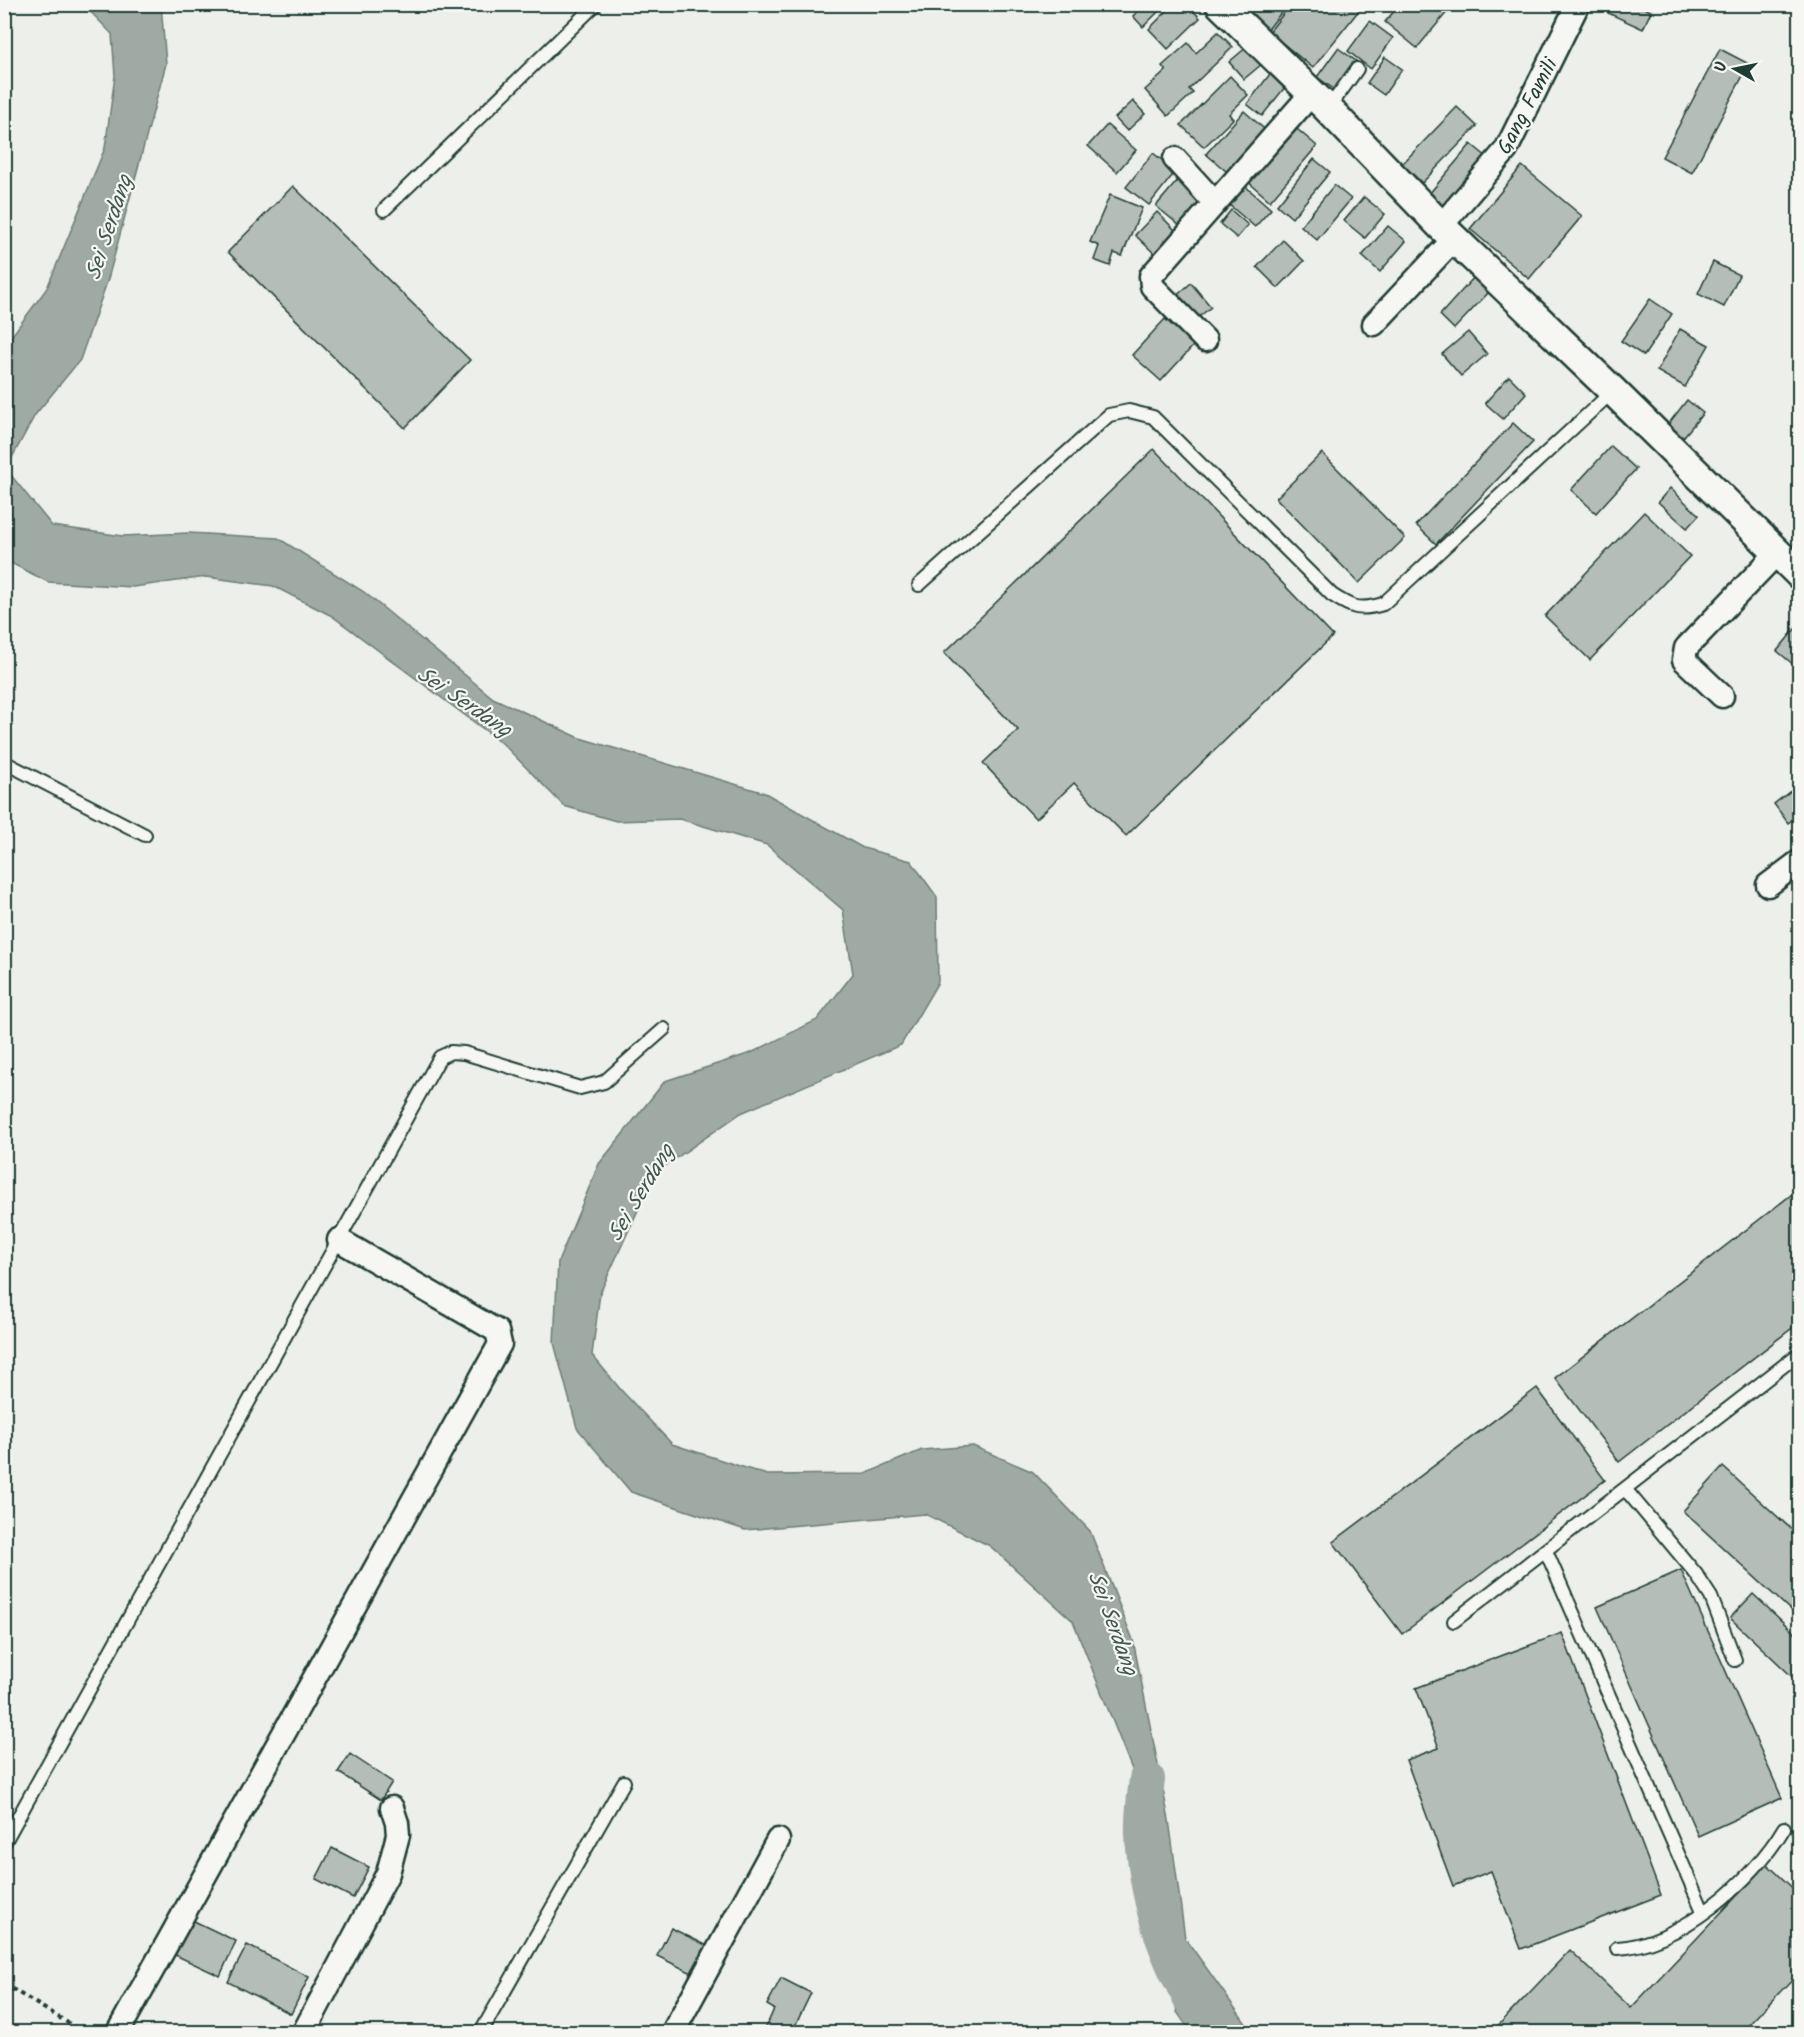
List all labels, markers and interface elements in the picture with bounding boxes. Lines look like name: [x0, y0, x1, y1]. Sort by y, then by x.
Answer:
north arrow: [1705, 39, 1765, 99]
street label: Gang Famili: [1489, 52, 1568, 161]
text: U: [1709, 60, 1735, 74]
water label: Sei Serdang: [77, 170, 144, 285]
water label: Sei Serdang: [409, 658, 519, 749]
water label: Sei Serdang: [599, 1137, 686, 1249]
water label: Sei Serdang: [1077, 1567, 1147, 1682]

